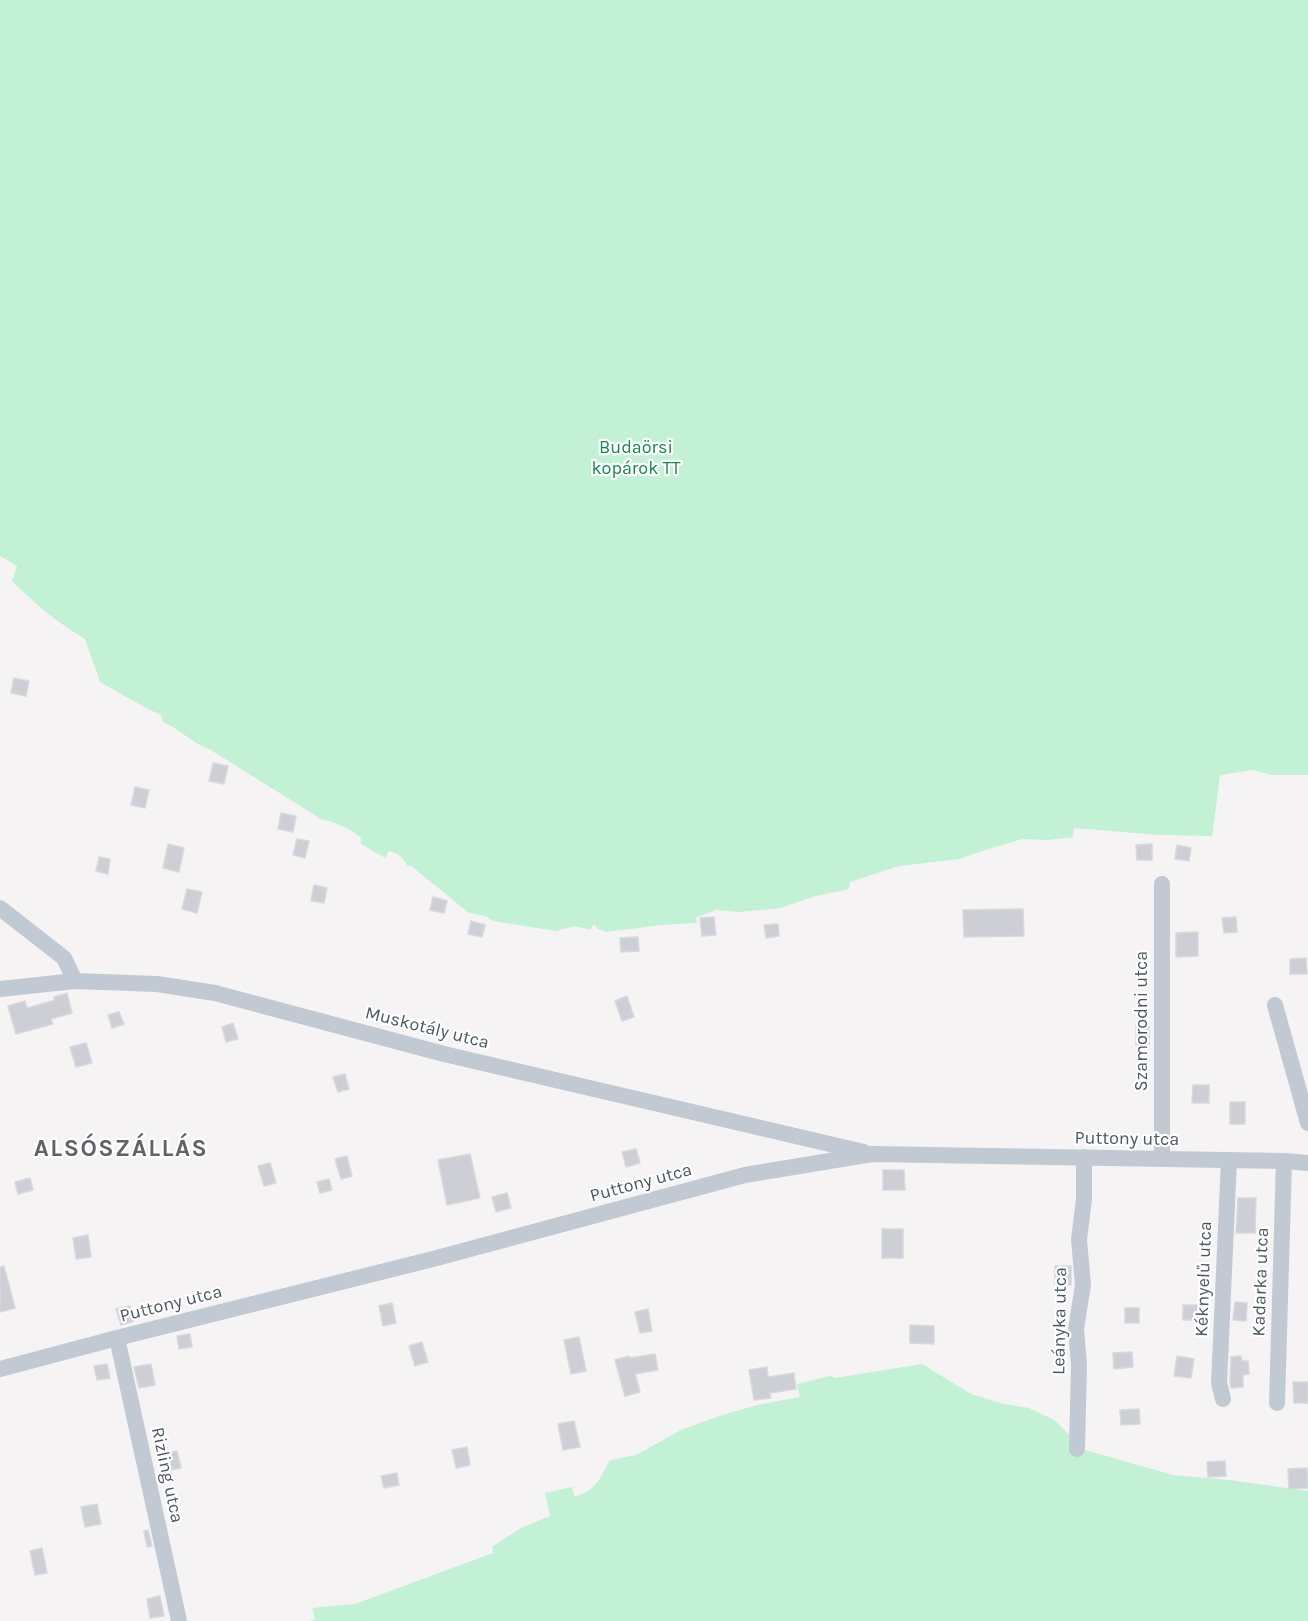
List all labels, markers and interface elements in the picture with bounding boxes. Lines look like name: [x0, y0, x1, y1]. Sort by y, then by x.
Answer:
park label: Budaörsi kopárok TT: [591, 437, 681, 480]
street label: Szamorodni utca: [1131, 951, 1153, 1091]
street label: Muskotály utca: [363, 1002, 491, 1054]
street label: Puttony utca: [1075, 1127, 1179, 1151]
district label: ALSÓSZÁLLÁS: [34, 1135, 208, 1163]
street label: Puttony utca: [588, 1159, 694, 1207]
street label: Kéknyelű utca: [1191, 1221, 1217, 1337]
street label: Kadarka utca: [1248, 1227, 1274, 1337]
street label: Leányka utca: [1048, 1267, 1072, 1375]
street label: Puttony utca: [118, 1281, 224, 1327]
street label: Rizling utca: [146, 1425, 188, 1525]

